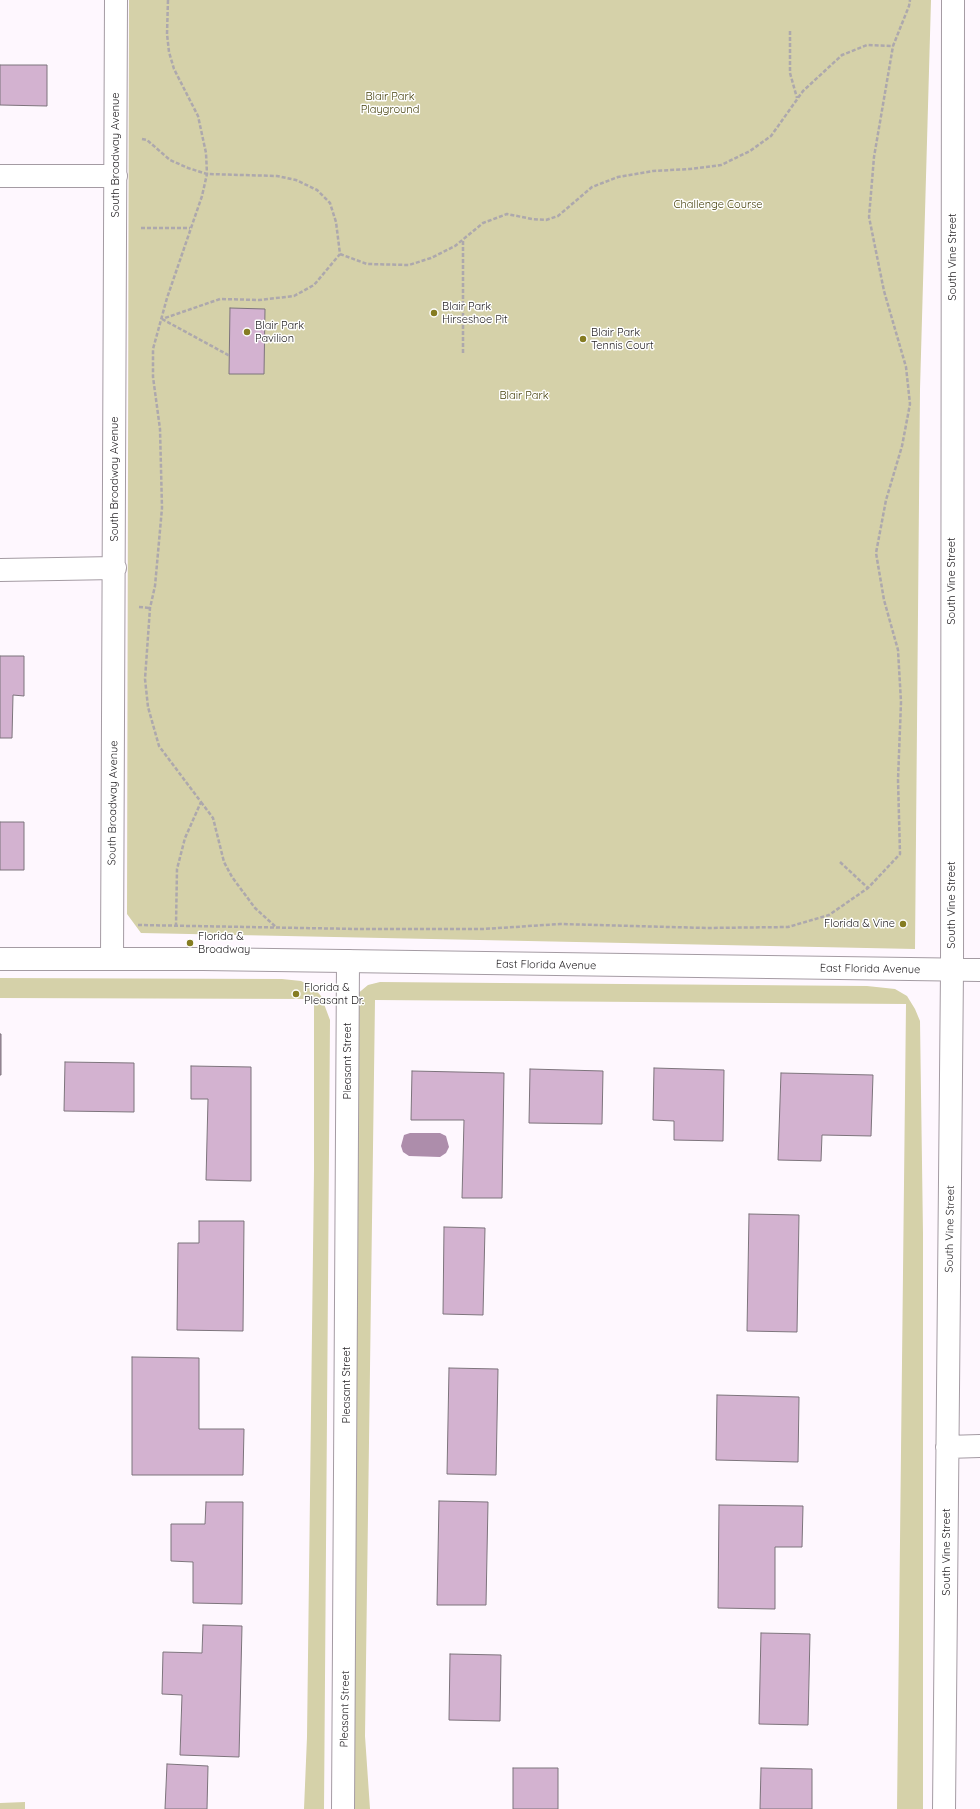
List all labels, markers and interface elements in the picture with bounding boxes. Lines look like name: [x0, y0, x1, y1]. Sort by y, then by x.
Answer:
park label: Blair Park Playground: [361, 90, 419, 116]
street label: South Broadway Avenue: [109, 92, 123, 218]
park label: Challenge Course: [673, 198, 763, 212]
street label: South Vine Street: [946, 213, 960, 301]
place label: Blair Park Hirseshoe Pit: [442, 300, 508, 326]
marker: Blair Park Hirseshoe Pit: [429, 308, 439, 318]
place label: Blair Park Pavilion: [255, 319, 304, 345]
place label: Blair Park Tennis Court: [591, 326, 654, 352]
marker: Blair Park Pavilion: [242, 327, 252, 337]
marker: Blair Park Tennis Court: [578, 334, 588, 344]
park label: Blair Park: [499, 389, 549, 403]
street label: South Broadway Avenue: [108, 416, 122, 542]
street label: South Vine Street: [945, 537, 959, 625]
street label: South Broadway Avenue: [105, 740, 121, 866]
street label: South Vine Street: [945, 861, 959, 949]
place label: Florida & Vine: [824, 917, 895, 931]
marker: Florida & Vine: [898, 919, 908, 929]
place label: Florida & Broadway: [198, 930, 250, 956]
marker: Florida & Broadway: [185, 938, 195, 948]
street label: East Florida Avenue: [496, 958, 596, 972]
street label: East Florida Avenue: [820, 962, 920, 976]
place label: Florida & Pleasant Dr.: [304, 981, 364, 1007]
marker: Florida & Pleasant Dr.: [291, 989, 301, 999]
street label: Pleasant Street: [341, 1023, 355, 1099]
street label: South Vine Street: [943, 1185, 957, 1273]
street label: Pleasant Street: [340, 1347, 354, 1423]
street label: South Vine Street: [940, 1508, 954, 1596]
street label: Pleasant Street: [338, 1670, 352, 1748]

